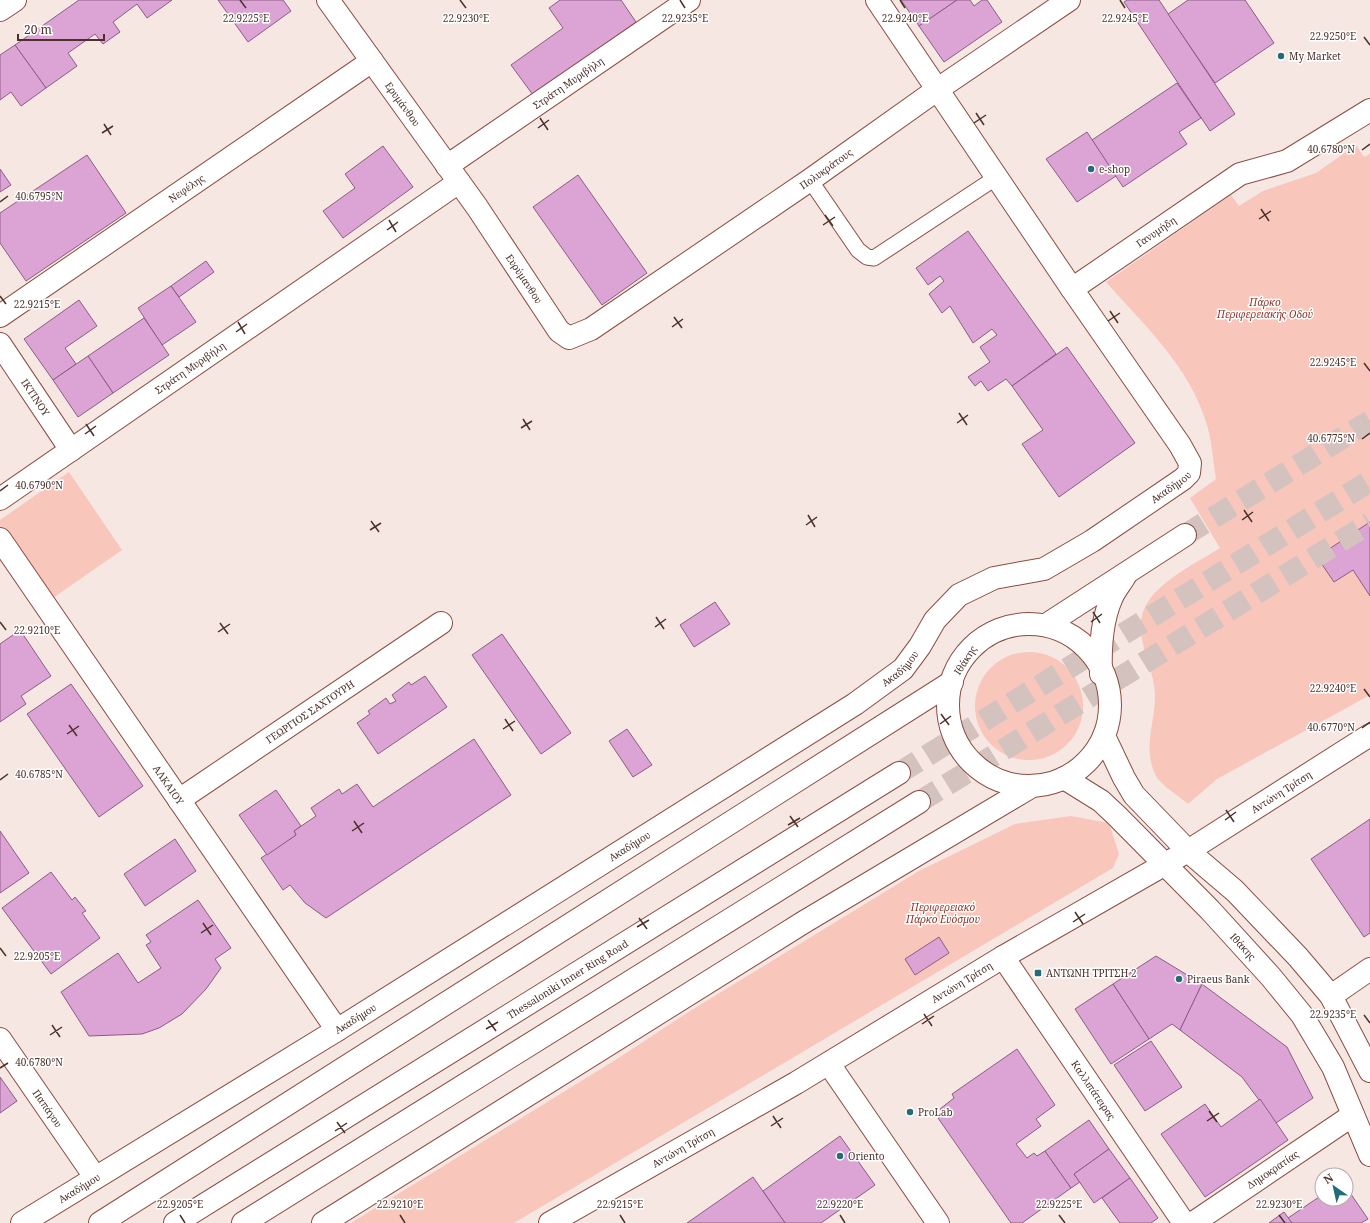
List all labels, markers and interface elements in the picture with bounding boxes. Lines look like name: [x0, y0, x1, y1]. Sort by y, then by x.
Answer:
text: 22.9225°E: [223, 11, 269, 25]
text: 22.9230°E: [443, 11, 489, 25]
text: 22.9235°E: [662, 11, 708, 25]
text: 22.9240°E: [882, 11, 928, 25]
text: 22.9245°E: [1102, 11, 1148, 25]
scale bar: [18, 16, 104, 42]
text: 20 m: [24, 21, 52, 38]
text: 22.9250°E: [1310, 29, 1356, 43]
place label: Μy Μarket: [1289, 49, 1341, 63]
marker: Μy Μarket: [1276, 51, 1286, 61]
street label: Στράτη Μυριβήλη: [530, 54, 606, 112]
street label: Ερυμάνθου: [382, 79, 424, 129]
text: 40.6780°N: [1307, 142, 1355, 156]
street label: Πολυκράτους: [796, 145, 855, 192]
place label: e-shop: [1099, 162, 1130, 176]
marker: e-shop: [1086, 164, 1096, 174]
street label: Νεφέλης: [166, 171, 207, 206]
text: 40.6795°N: [15, 189, 63, 203]
street label: Γανυμήδη: [1133, 213, 1179, 250]
street label: Ευρύμανθου: [503, 251, 546, 306]
park label: Πάρκο Περιφερειακής Οδού: [1216, 295, 1314, 321]
text: 22.9215°E: [14, 297, 60, 311]
street label: Στράτη Μυριβήλη: [152, 338, 228, 397]
text: 22.9245°E: [1310, 355, 1356, 369]
street label: ΙΚΤΙΝΟΥ: [18, 376, 54, 419]
text: 40.6775°N: [1307, 431, 1355, 445]
street label: Ακαδήμου: [1148, 468, 1194, 506]
text: 40.6790°N: [15, 478, 63, 492]
text: 22.9210°E: [14, 623, 60, 637]
street label: Ιθάκης: [950, 642, 980, 677]
street label: Ακαδήμου: [878, 648, 921, 690]
street label: ΓΕΩΡΓΙΟΣ ΣΑΧΤΟΥΡΗ: [263, 677, 357, 747]
text: 22.9240°E: [1310, 681, 1356, 695]
text: 40.6770°N: [1307, 720, 1355, 734]
street label: ΑΛΚΑΙΟΥ: [150, 762, 188, 808]
text: 40.6785°N: [15, 767, 63, 781]
street label: Αντώνη Τρίτση: [1248, 767, 1314, 816]
street label: Ακαδήμου: [606, 828, 653, 864]
park label: Περιφερειακό Πάρκο Ευόσμου: [905, 900, 980, 926]
street label: Ιθάκης: [1227, 930, 1259, 963]
street label: Thessaloniki Inner Ring Road: [504, 936, 631, 1022]
text: 22.9205°E: [14, 949, 60, 963]
street label: Αντώνη Τρίτση: [928, 958, 995, 1006]
place label: ΑΝΤΩΝΗ ΤΡΙΤΣΗ 2: [1046, 966, 1137, 980]
marker: ΑΝΤΩΝΗ ΤΡΙΤΣΗ 2: [1033, 968, 1043, 978]
place label: Piraeus Bank: [1187, 972, 1250, 986]
marker: Piraeus Bank: [1174, 974, 1184, 984]
street label: Ακαδήμου: [332, 1000, 379, 1037]
text: 22.9235°E: [1310, 1007, 1356, 1021]
text: 40.6780°N: [15, 1055, 63, 1069]
street label: Καλλιπάτειρας: [1068, 1057, 1119, 1123]
street label: Παπάγου: [30, 1086, 66, 1130]
place label: ProLab: [918, 1105, 953, 1119]
marker: ProLab: [905, 1107, 915, 1117]
street label: Αντώνη Τρίτση: [649, 1124, 717, 1171]
street label: Δημοκρατίας: [1244, 1147, 1301, 1192]
place label: Oriento: [848, 1149, 885, 1163]
marker: Oriento: [835, 1151, 845, 1161]
north arrow: [1314, 1167, 1354, 1207]
text: N: [1320, 1169, 1336, 1187]
street label: Ακαδήμου: [56, 1170, 103, 1206]
text: 22.9205°E: [157, 1197, 203, 1211]
text: 22.9210°E: [377, 1197, 423, 1211]
text: 22.9215°E: [597, 1197, 643, 1211]
text: 22.9220°E: [817, 1197, 863, 1211]
text: 22.9225°E: [1036, 1197, 1082, 1211]
text: 22.9230°E: [1256, 1197, 1302, 1211]

